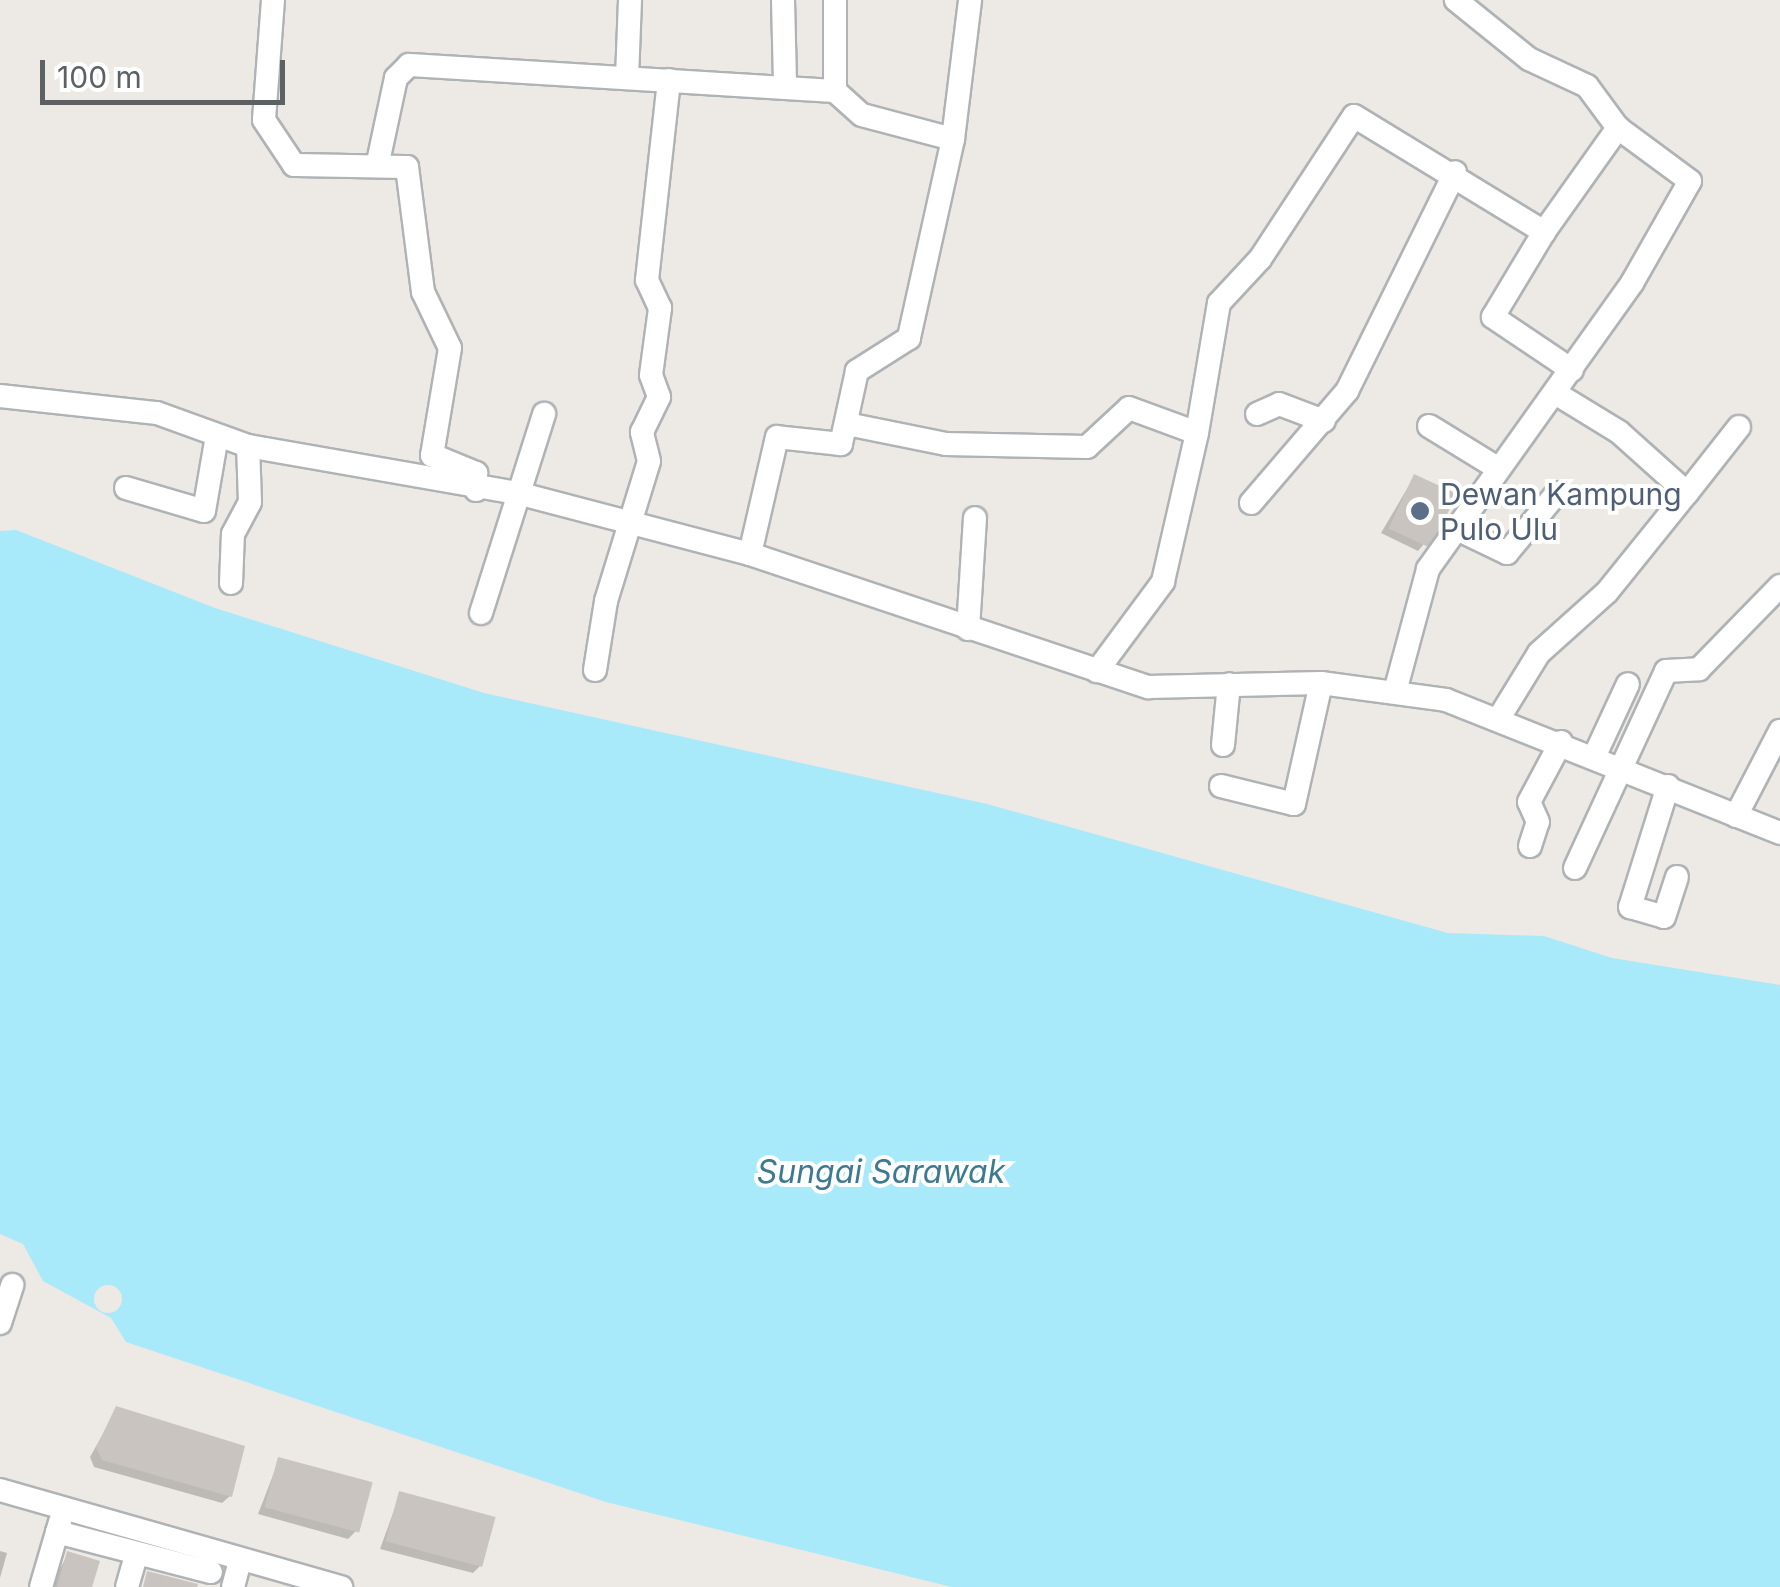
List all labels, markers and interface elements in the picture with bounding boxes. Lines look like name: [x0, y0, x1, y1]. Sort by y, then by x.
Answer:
scale bar: [45, 40, 290, 102]
text: 100 m: [57, 59, 142, 95]
place label: Dewan Kampung Pulo Ulu: [1440, 476, 1682, 546]
marker: Dewan Kampung Pulo Ulu: [1409, 500, 1431, 522]
water label: Sungai Sarawak: [757, 1153, 1005, 1191]

